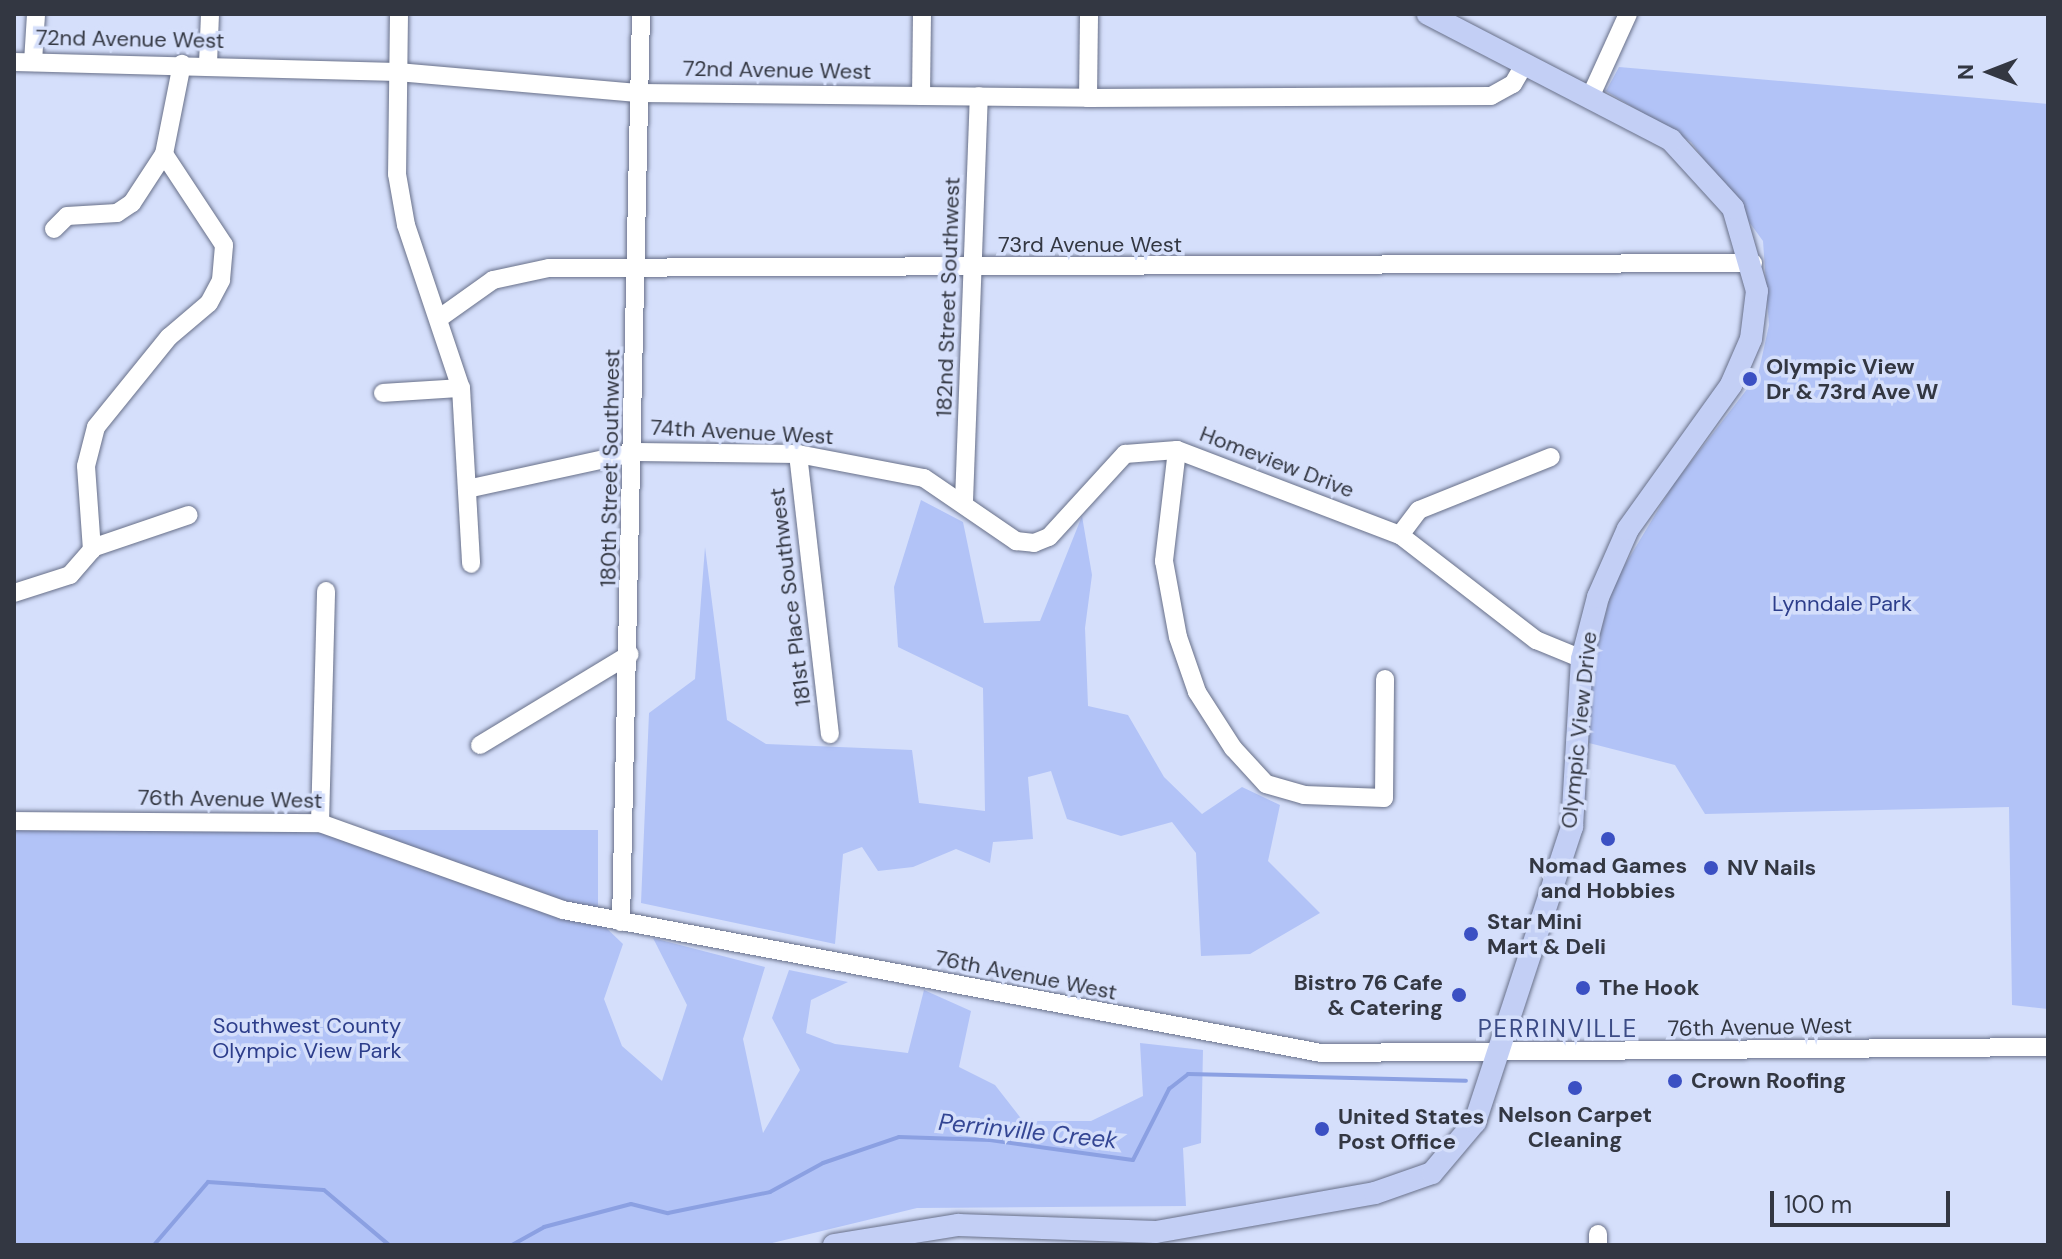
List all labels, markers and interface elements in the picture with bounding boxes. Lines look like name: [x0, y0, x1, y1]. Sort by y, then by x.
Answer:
street label: 72nd Avenue West: [35, 24, 225, 54]
north arrow: [1950, 32, 2030, 112]
street label: 72nd Avenue West: [682, 55, 872, 85]
text: N: [1951, 64, 1980, 80]
street label: 182nd Street Southwest: [931, 176, 965, 418]
street label: 73rd Avenue West: [998, 232, 1182, 258]
street label: 180th Street Southwest: [595, 349, 625, 587]
place label: Olympic View Dr & 73rd Ave W: [1766, 353, 1938, 404]
marker: Olympic View Dr & 73rd Ave W: [1741, 370, 1759, 388]
street label: 74th Avenue West: [650, 414, 834, 450]
street label: Homeview Drive: [1196, 420, 1358, 504]
street label: 181st Place Southwest: [763, 486, 817, 708]
park label: Lynndale Park: [1772, 591, 1912, 617]
street label: Olympic View Drive: [1556, 630, 1602, 830]
street label: 76th Avenue West: [137, 784, 323, 814]
marker: Nomad Games and Hobbies: [1599, 830, 1617, 848]
place label: Nomad Games and Hobbies: [1529, 852, 1687, 904]
place label: NV Nails: [1727, 855, 1816, 881]
marker: NV Nails: [1702, 859, 1720, 877]
place label: Star Mini Mart & Deli: [1487, 908, 1606, 960]
marker: Star Mini Mart & Deli: [1462, 925, 1480, 943]
street label: 76th Avenue West: [933, 944, 1119, 1006]
place label: Bistro 76 Cafe & Catering: [1294, 969, 1443, 1020]
place label: The Hook: [1599, 975, 1699, 1001]
marker: The Hook: [1574, 979, 1592, 997]
marker: Bistro 76 Cafe & Catering: [1450, 986, 1468, 1004]
park label: Southwest County Olympic View Park: [212, 1012, 402, 1064]
street label: 76th Avenue West: [1667, 1012, 1853, 1042]
district label: PERRINVILLE: [1478, 1015, 1638, 1043]
place label: Crown Roofing: [1691, 1068, 1846, 1094]
marker: Crown Roofing: [1666, 1072, 1684, 1090]
marker: Nelson Carpet Cleaning: [1566, 1079, 1584, 1097]
place label: Nelson Carpet Cleaning: [1498, 1101, 1652, 1152]
place label: United States Post Office: [1338, 1103, 1485, 1154]
water label: Perrinville Creek: [937, 1107, 1119, 1155]
marker: United States Post Office: [1313, 1120, 1331, 1138]
scale bar: [1774, 1175, 1954, 1225]
text: 100 m: [1784, 1189, 1852, 1220]

